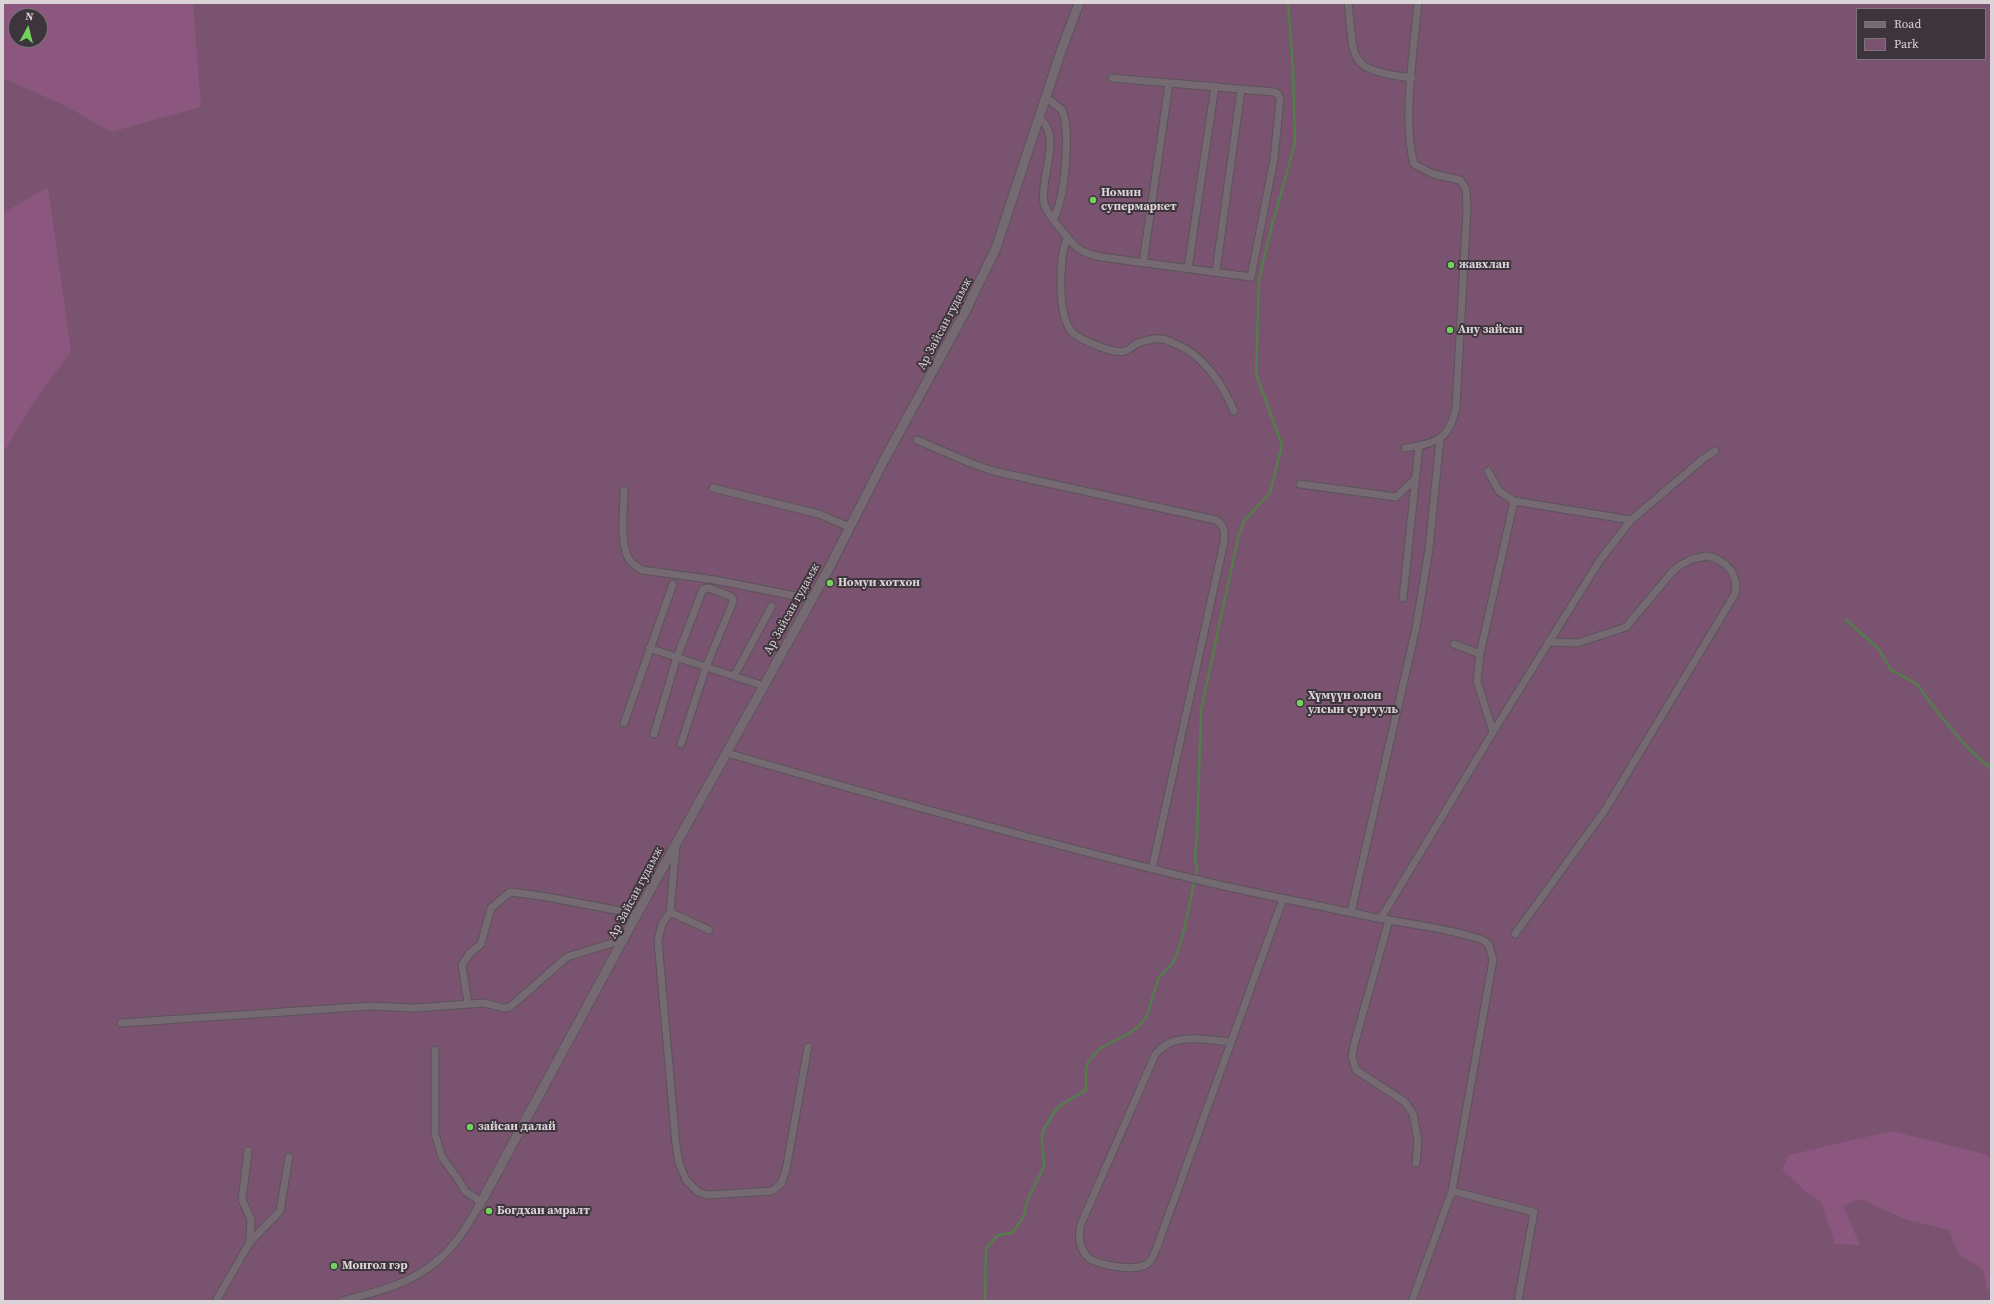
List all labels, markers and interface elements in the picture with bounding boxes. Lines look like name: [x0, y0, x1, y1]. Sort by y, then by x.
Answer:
north arrow: [8, 8, 48, 48]
legend: [1856, 8, 1986, 60]
text: N: [25, 9, 34, 25]
text: Road: [1894, 16, 1921, 32]
text: Park: [1894, 36, 1919, 52]
place label: Номин супермаркет: [1101, 186, 1177, 214]
marker: Номин супермаркет: [1088, 195, 1098, 205]
place label: жавхлан: [1459, 258, 1510, 272]
marker: жавхлан: [1446, 260, 1456, 270]
street label: Ар Зайсан гудамж: [915, 276, 975, 372]
place label: Ану зайсан: [1458, 323, 1523, 337]
marker: Ану зайсан: [1445, 325, 1455, 335]
street label: Ар Зайсан гудамж: [761, 561, 823, 657]
place label: Номун хотхон: [838, 576, 920, 590]
marker: Номун хотхон: [825, 578, 835, 588]
place label: Хүмүүн олон улсын сургууль: [1308, 689, 1398, 717]
marker: Хүмүүн олон улсын сургууль: [1295, 698, 1305, 708]
street label: Ар Зайсан гудамж: [606, 845, 666, 941]
place label: зайсан далай: [478, 1120, 556, 1134]
marker: зайсан далай: [465, 1122, 475, 1132]
place label: Богдхан амралт: [497, 1204, 590, 1218]
marker: Богдхан амралт: [484, 1206, 494, 1216]
place label: Монгол гэр: [342, 1259, 407, 1273]
marker: Монгол гэр: [329, 1261, 339, 1271]

